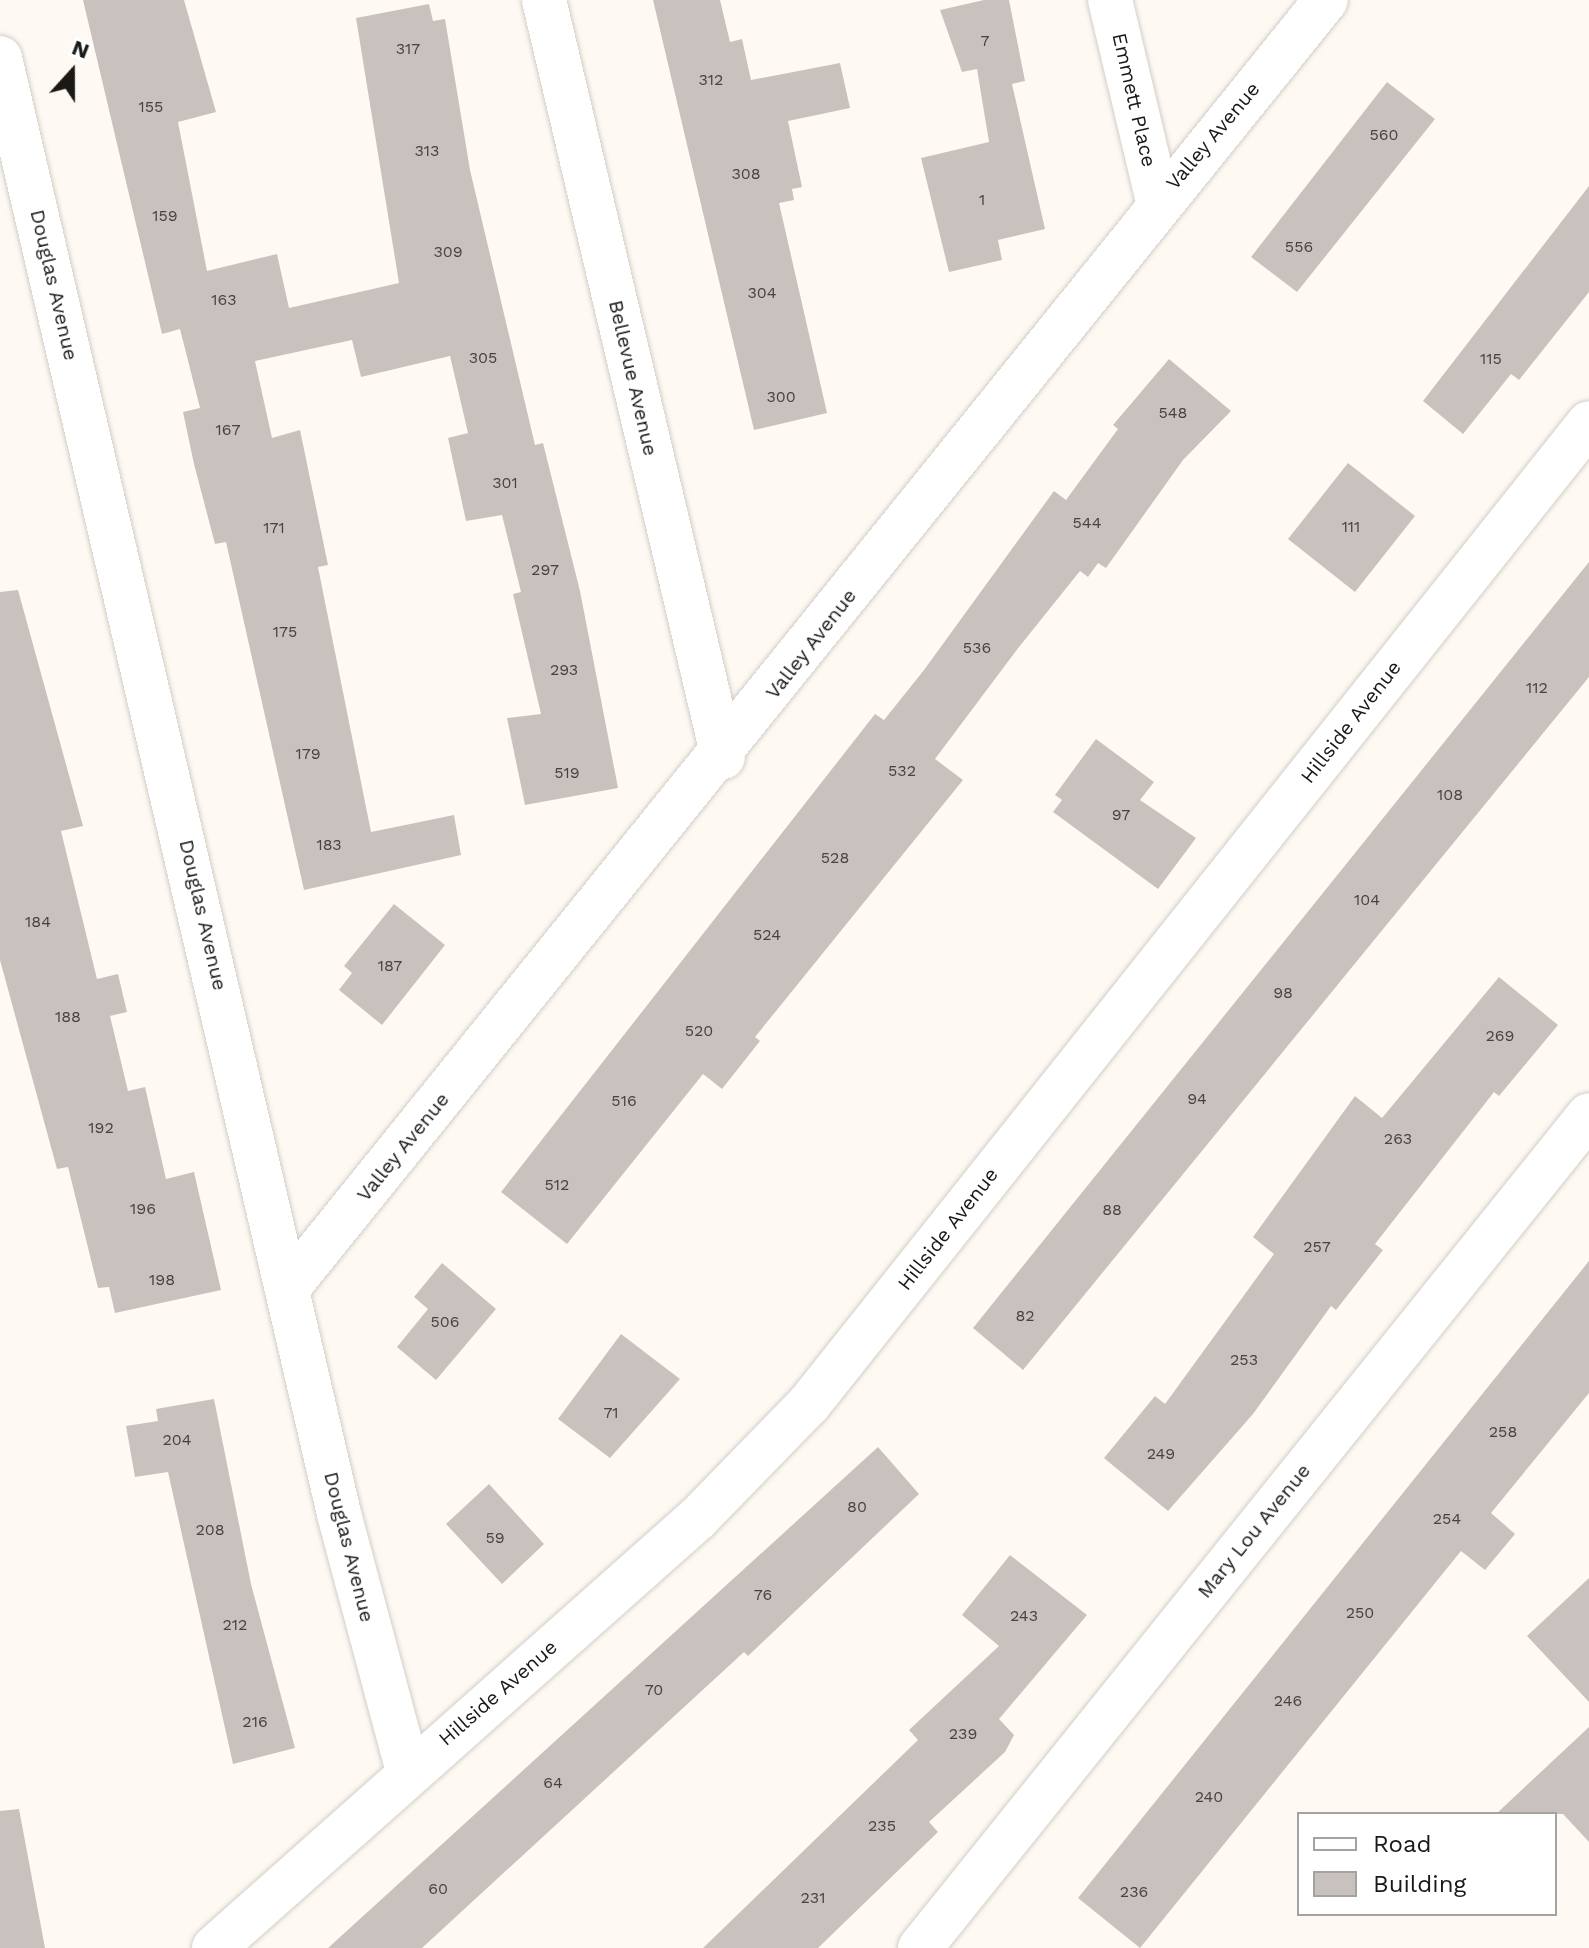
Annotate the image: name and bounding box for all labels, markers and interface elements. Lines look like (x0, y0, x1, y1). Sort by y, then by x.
house number: 7 (981, 31, 989, 51)
street label: Emmett Place (1107, 31, 1161, 169)
north arrow (32, 32, 112, 112)
text: N (69, 35, 93, 64)
house number: 317 (396, 39, 420, 59)
house number: 312 (699, 70, 723, 90)
street label: Valley Avenue (1161, 77, 1265, 195)
house number: 155 (139, 97, 163, 117)
house number: 560 (1370, 125, 1398, 145)
house number: 313 (415, 141, 439, 161)
house number: 308 (731, 164, 761, 184)
house number: 1 (979, 190, 985, 210)
house number: 159 (152, 206, 178, 226)
street label: Douglas Avenue (25, 207, 83, 363)
house number: 556 (1285, 237, 1313, 257)
house number: 309 (433, 242, 463, 262)
house number: 304 (747, 283, 777, 303)
house number: 163 (211, 290, 237, 310)
street label: Bellevue Avenue (603, 297, 663, 459)
house number: 305 (469, 348, 497, 368)
house number: 115 (1480, 349, 1502, 369)
house number: 300 (766, 387, 796, 407)
house number: 548 (1159, 403, 1187, 423)
house number: 167 (216, 420, 240, 440)
house number: 301 (492, 473, 518, 493)
house number: 544 (1073, 513, 1101, 533)
house number: 111 (1342, 517, 1360, 537)
house number: 171 (263, 518, 285, 538)
house number: 297 (531, 560, 559, 580)
street label: Valley Avenue (760, 584, 862, 704)
house number: 175 (273, 622, 297, 642)
house number: 536 (963, 638, 991, 658)
street label: Hillside Avenue (1295, 656, 1407, 788)
house number: 293 (550, 660, 578, 680)
house number: 112 (1526, 678, 1548, 698)
house number: 179 (295, 744, 321, 764)
house number: 532 (888, 761, 916, 781)
house number: 519 (554, 763, 580, 783)
house number: 108 (1437, 785, 1463, 805)
house number: 97 (1112, 805, 1130, 825)
house number: 183 (316, 835, 342, 855)
street label: Douglas Avenue (174, 837, 232, 993)
house number: 528 (821, 848, 849, 868)
house number: 104 (1354, 890, 1380, 910)
house number: 184 (25, 912, 51, 932)
house number: 524 (753, 925, 781, 945)
house number: 187 (378, 956, 402, 976)
house number: 98 (1273, 983, 1293, 1003)
house number: 188 (55, 1007, 81, 1027)
house number: 520 (685, 1021, 713, 1041)
house number: 269 (1486, 1026, 1514, 1046)
street label: Valley Avenue (351, 1087, 455, 1207)
house number: 94 (1187, 1089, 1207, 1109)
house number: 516 (611, 1091, 637, 1111)
house number: 192 (88, 1118, 114, 1138)
house number: 263 (1384, 1129, 1412, 1149)
street label: Hillside Avenue (892, 1163, 1004, 1295)
house number: 512 (545, 1175, 569, 1195)
house number: 196 (130, 1199, 156, 1219)
house number: 88 (1102, 1200, 1122, 1220)
house number: 257 (1303, 1237, 1331, 1257)
house number: 198 (149, 1270, 175, 1290)
house number: 82 (1015, 1306, 1035, 1326)
house number: 506 (431, 1312, 459, 1332)
house number: 253 (1230, 1350, 1258, 1370)
house number: 71 (603, 1403, 619, 1423)
house number: 258 (1489, 1422, 1517, 1442)
house number: 204 (162, 1430, 192, 1450)
house number: 249 (1147, 1444, 1175, 1464)
street label: Mary Lou Avenue (1192, 1459, 1316, 1603)
street label: Douglas Avenue (319, 1469, 379, 1625)
house number: 80 (847, 1497, 867, 1517)
house number: 254 (1433, 1509, 1461, 1529)
house number: 208 (195, 1520, 225, 1540)
house number: 59 (485, 1528, 505, 1548)
house number: 76 (754, 1585, 772, 1605)
house number: 250 (1346, 1603, 1374, 1623)
house number: 243 (1010, 1606, 1038, 1626)
house number: 212 (223, 1615, 247, 1635)
street label: Hillside Avenue (434, 1635, 562, 1751)
house number: 70 (645, 1680, 663, 1700)
house number: 246 (1274, 1691, 1302, 1711)
house number: 216 (242, 1712, 268, 1732)
house number: 239 (949, 1724, 977, 1744)
house number: 64 (543, 1773, 563, 1793)
house number: 240 (1195, 1787, 1223, 1807)
legend (1297, 1812, 1557, 1916)
house number: 235 (868, 1816, 896, 1836)
text: Road (1373, 1830, 1432, 1858)
text: Building (1373, 1870, 1466, 1898)
house number: 60 (428, 1879, 448, 1899)
house number: 236 (1120, 1882, 1148, 1902)
house number: 231 (801, 1888, 825, 1908)

